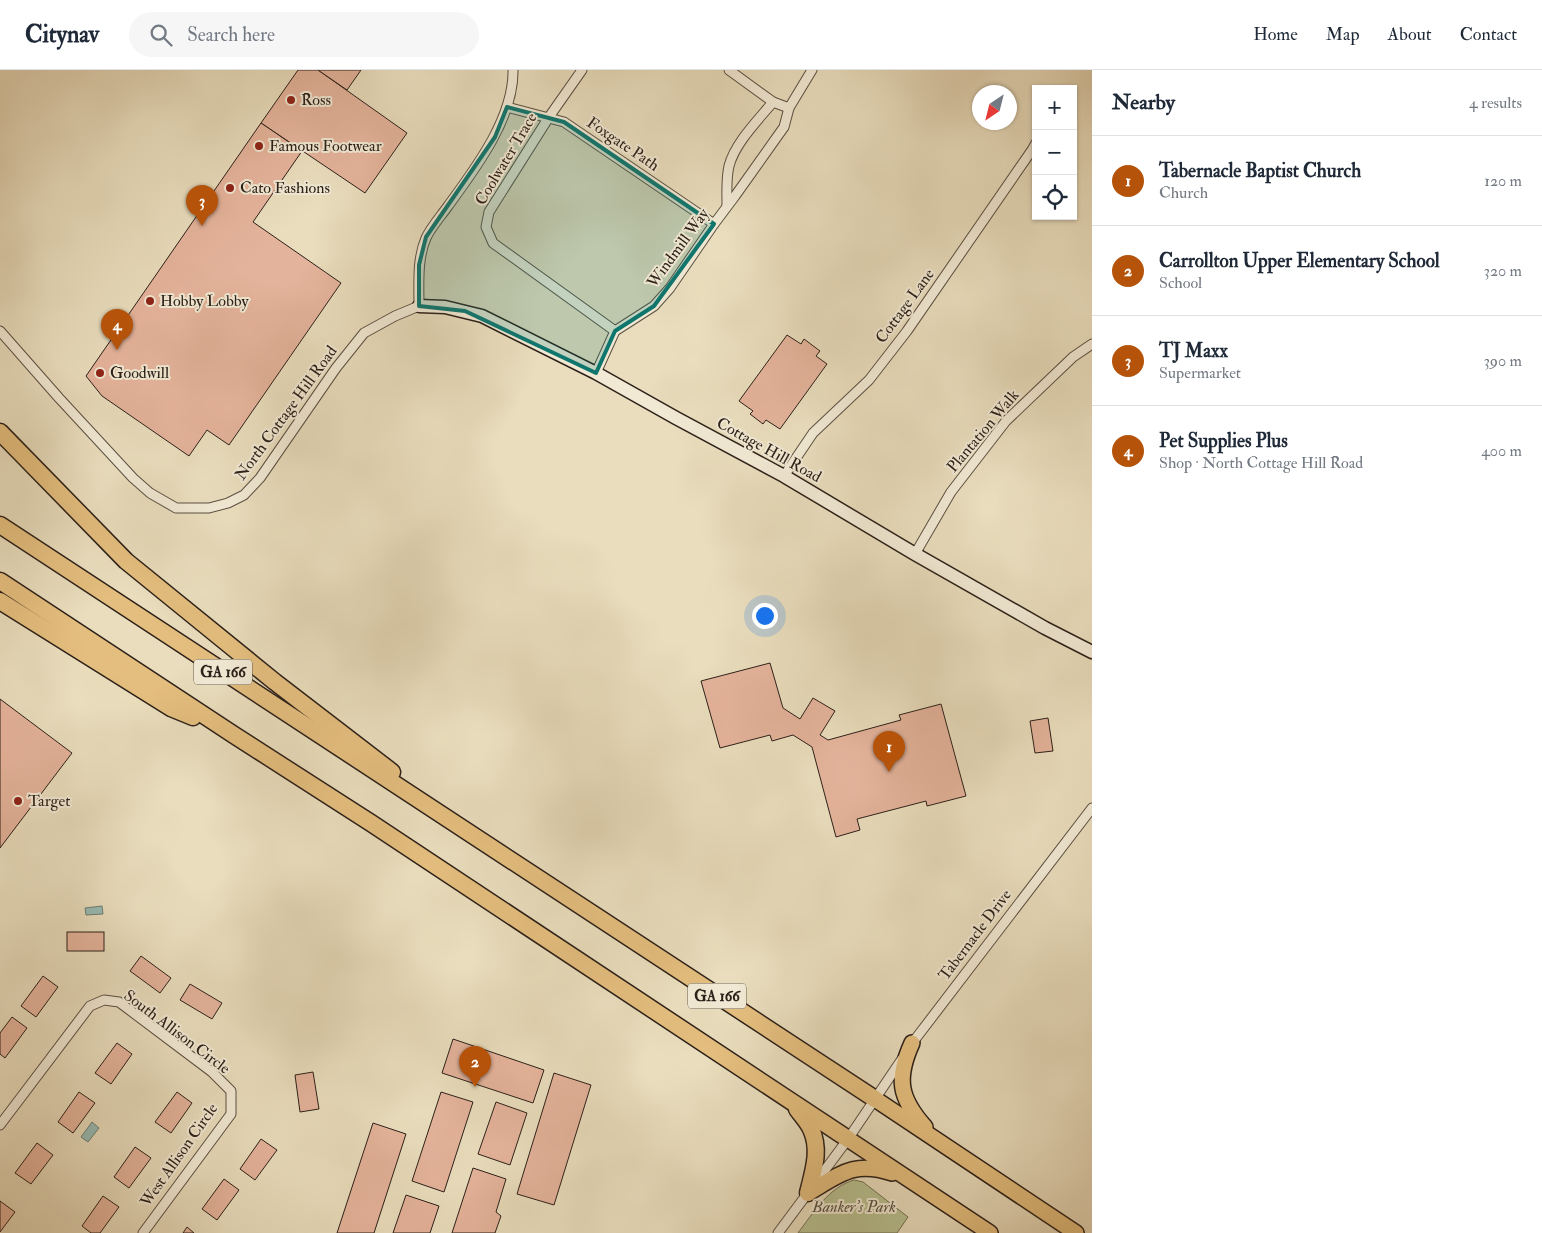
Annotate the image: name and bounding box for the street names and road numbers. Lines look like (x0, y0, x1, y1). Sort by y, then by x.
street label: Coolwater Trace (471, 109, 542, 209)
street label: Foxgate Path (583, 112, 664, 176)
street label: Windmill Way (642, 204, 714, 292)
street label: Cottage Lane (871, 265, 939, 347)
street label: North Cottage Hill Road (231, 342, 342, 484)
street label: Plantation Walk (943, 385, 1024, 476)
street label: Cottage Hill Road (713, 413, 825, 487)
road number: GA 166 (194, 660, 252, 684)
street label: Tabernacle Drive (934, 885, 1016, 985)
road number: GA 166 (688, 984, 746, 1008)
street label: South Allison Circle (120, 985, 234, 1079)
street label: West Allison Circle (135, 1099, 222, 1211)

